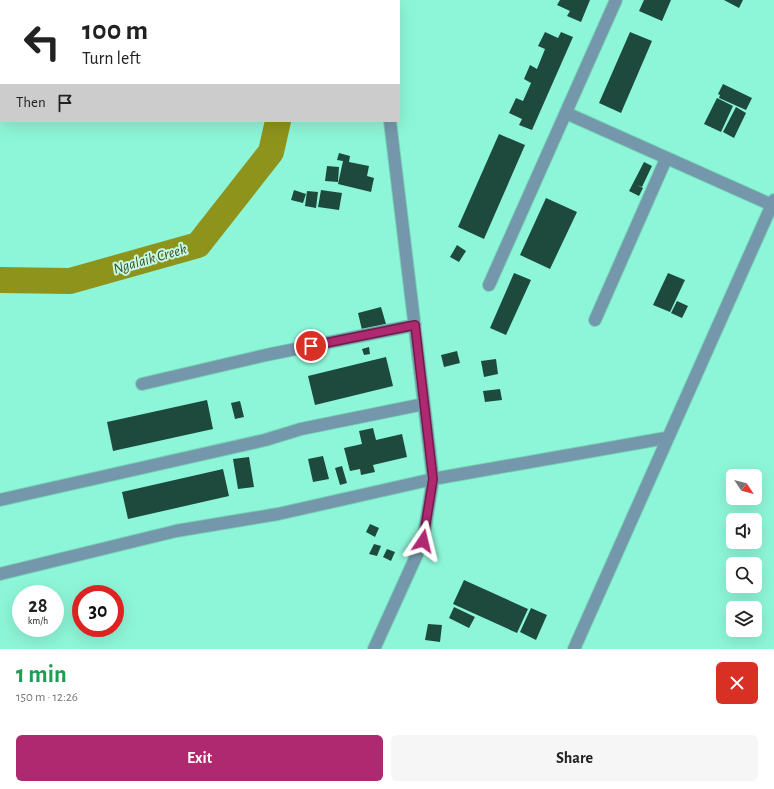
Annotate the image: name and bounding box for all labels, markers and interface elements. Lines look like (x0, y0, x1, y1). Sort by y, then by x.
icon: left (16, 16, 68, 68)
text: 100 m (82, 17, 148, 45)
text: Turn left (82, 50, 141, 68)
icon: arrive (54, 92, 76, 114)
text: Then (16, 95, 46, 110)
water label: Ngalaik Creek (112, 241, 188, 277)
pin (294, 329, 328, 363)
icon: arrive (300, 335, 322, 357)
north arrow (726, 469, 762, 505)
map controls (726, 469, 762, 637)
button: sound (726, 513, 762, 549)
position arrow (402, 520, 444, 562)
button: search (726, 557, 762, 593)
speed limit sign: 30 (72, 585, 124, 637)
text: 28 (28, 596, 48, 616)
button: layers (726, 601, 762, 637)
text: km/h (28, 616, 48, 626)
button: close (716, 662, 758, 704)
text: 1 min (16, 663, 67, 687)
text: 150 m · 12:26 (16, 691, 78, 704)
button: Exit (16, 735, 383, 781)
button: Share (391, 735, 758, 781)

